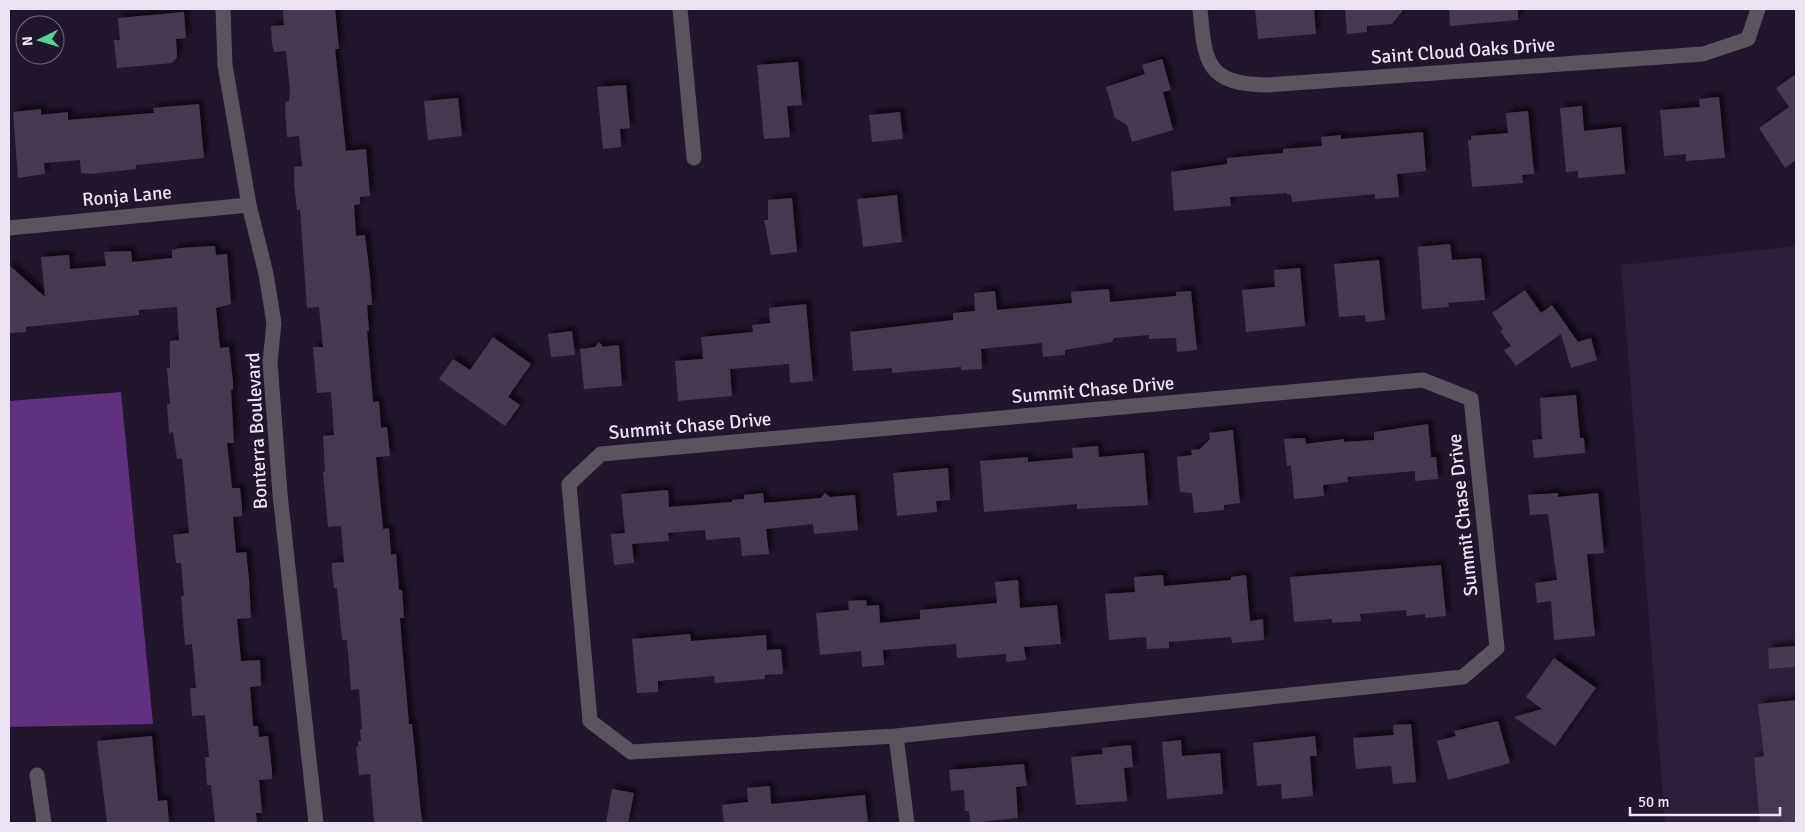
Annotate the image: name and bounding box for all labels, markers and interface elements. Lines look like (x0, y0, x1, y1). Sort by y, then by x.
north arrow (15, 15, 65, 65)
street label: Saint Cloud Oaks Drive (1370, 33, 1556, 69)
text: N (19, 35, 36, 47)
street label: Ronja Lane (81, 180, 173, 212)
street label: Bonterra Boulevard (241, 352, 273, 510)
street label: Summit Chase Drive (1011, 371, 1175, 409)
street label: Summit Chase Drive (608, 407, 772, 445)
street label: Summit Chase Drive (1443, 433, 1483, 597)
scale bar (1630, 784, 1780, 816)
text: 50 m (1638, 793, 1669, 811)

